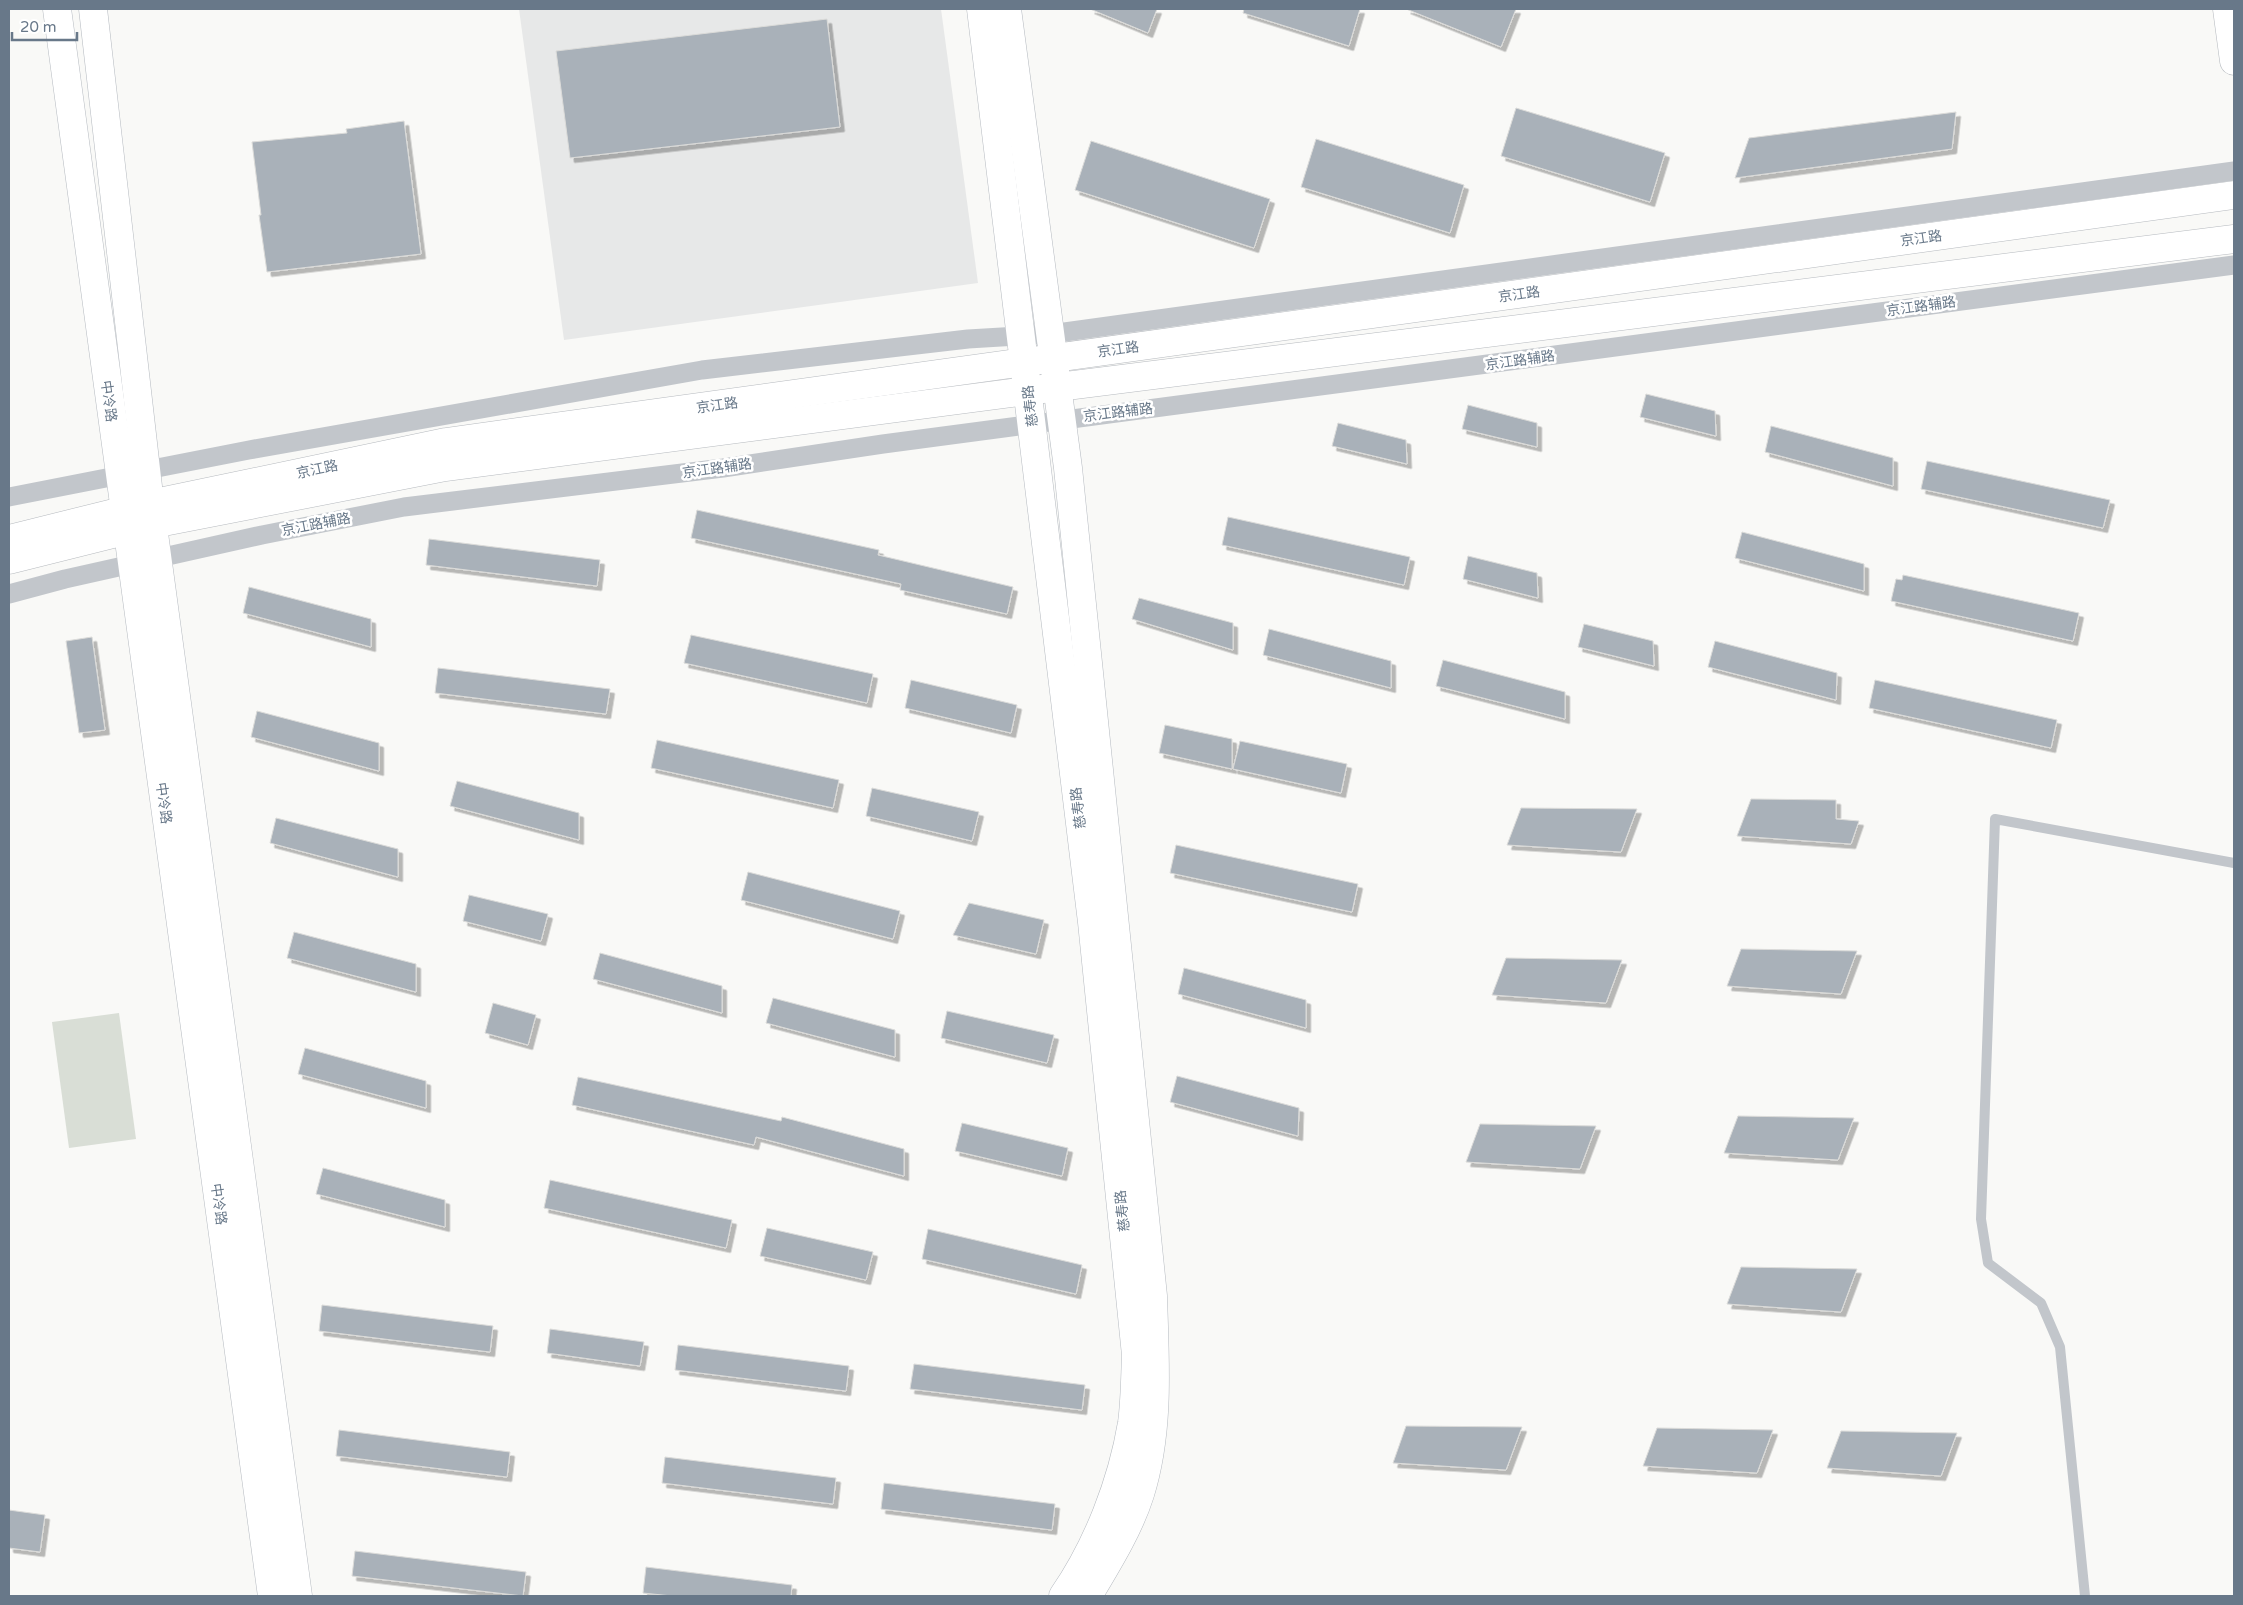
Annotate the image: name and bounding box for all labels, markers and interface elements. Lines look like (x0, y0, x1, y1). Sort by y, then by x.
scale bar (12, 10, 78, 42)
text: 20 m (20, 18, 57, 36)
street label: 京江路 (1899, 227, 1943, 250)
street label: 京江路 (1497, 283, 1541, 306)
street label: 京江路辅路 (1885, 293, 1957, 320)
street label: 京江路 (1096, 338, 1140, 361)
street label: 京江路辅路 (1484, 347, 1556, 374)
street label: 中冷路 (97, 379, 120, 423)
street label: 慈寿路 (1020, 384, 1041, 428)
street label: 京江路 (695, 394, 739, 417)
street label: 京江路辅路 (1082, 400, 1154, 425)
street label: 京江路辅路 (681, 455, 753, 482)
street label: 京江路 (295, 457, 339, 482)
street label: 京江路辅路 (280, 509, 352, 540)
street label: 中冷路 (152, 781, 175, 825)
street label: 慈寿路 (1068, 786, 1089, 830)
street label: 中冷路 (207, 1182, 230, 1226)
street label: 慈寿路 (1112, 1189, 1133, 1233)

